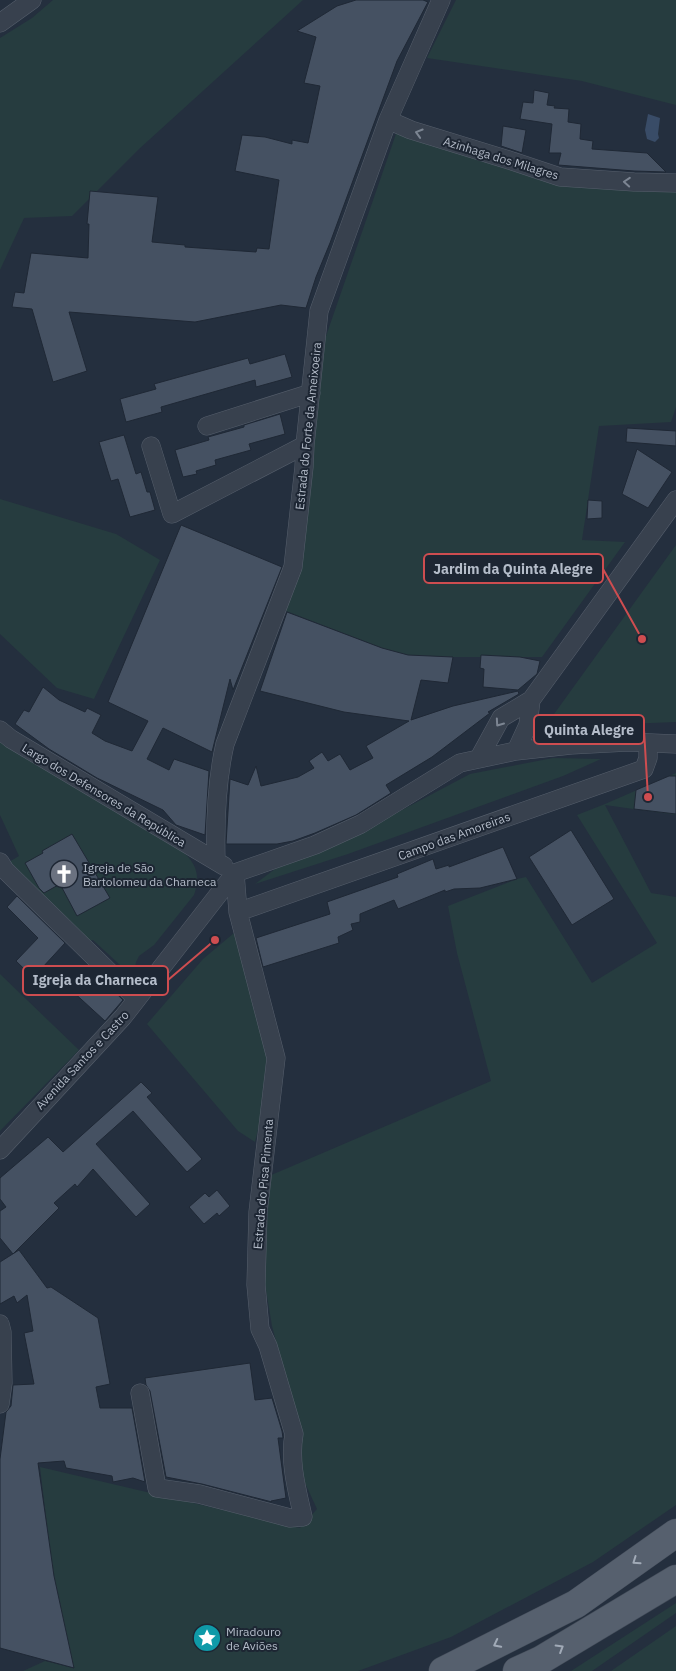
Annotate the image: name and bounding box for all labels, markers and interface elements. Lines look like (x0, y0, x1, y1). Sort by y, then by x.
one-way arrow (416, 129, 424, 139)
street label: Azinhaga dos Milagres (441, 133, 561, 183)
one-way arrow (623, 176, 631, 187)
street label: Estrada do Forte da Ameixoeira (292, 341, 324, 511)
callout: Jardim da Quinta Alegre (424, 554, 603, 583)
text: Jardim da Quinta Alegre (433, 560, 593, 578)
callout: Quinta Alegre (534, 715, 644, 744)
one-way arrow (496, 717, 505, 727)
text: Quinta Alegre (544, 721, 634, 739)
street label: Largo dos Defensores da República (19, 740, 189, 850)
street label: Campo das Amoreiras (396, 809, 512, 863)
church icon: Igreja de São Bartolomeu da Charneca (49, 859, 79, 889)
place label: Igreja de São Bartolomeu da Charneca (83, 860, 217, 889)
callout: Igreja da Charneca (23, 966, 168, 995)
text: Igreja da Charneca (33, 971, 157, 989)
street label: Avenida Santos e Castro (32, 1007, 132, 1113)
street label: Estrada do Pisa Pimenta (250, 1118, 276, 1250)
one-way arrow (632, 1555, 642, 1564)
place icon: Miradouro de Aviões (192, 1623, 222, 1653)
place label: Miradouro de Aviões (226, 1624, 281, 1653)
one-way arrow (493, 1638, 502, 1648)
one-way arrow (555, 1645, 564, 1655)

